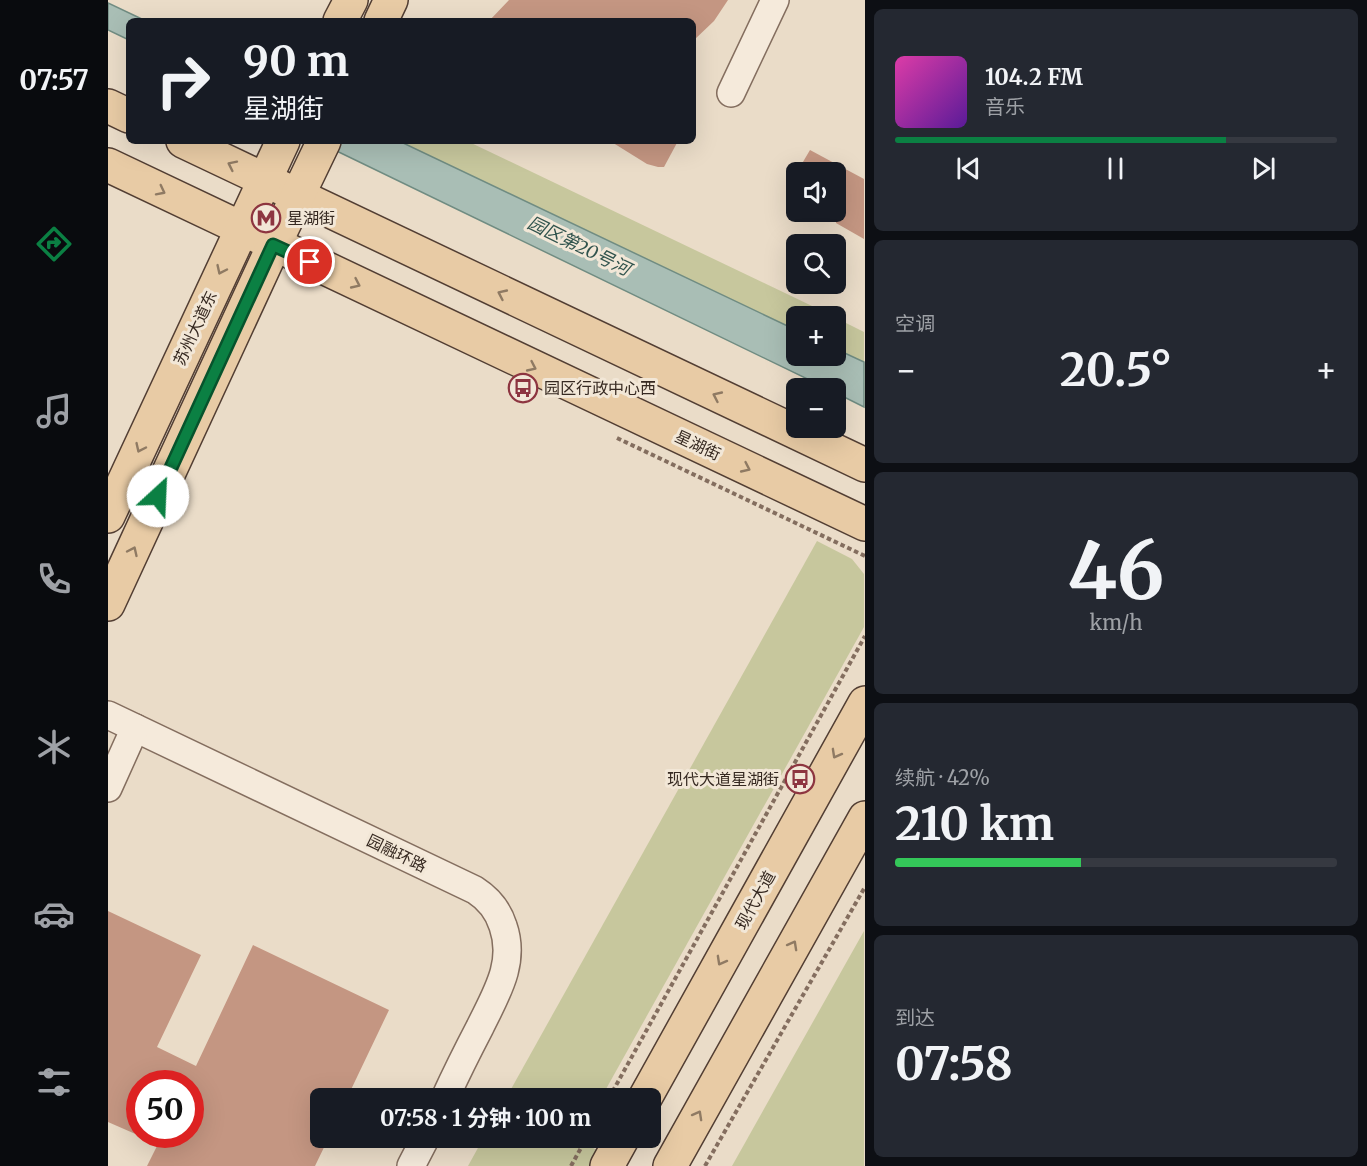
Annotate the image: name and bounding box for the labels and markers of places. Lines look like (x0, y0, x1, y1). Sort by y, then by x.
metro station icon: 星湖街 (250, 202, 282, 234)
place label: 星湖街 (287, 208, 335, 228)
pin (284, 236, 335, 287)
bus stop icon: 园区行政中心西 (507, 372, 539, 404)
place label: 园区行政中心西 (544, 378, 656, 398)
bus stop icon: 现代大道星湖街 (784, 763, 816, 795)
place label: 现代大道星湖街 (667, 769, 779, 789)

